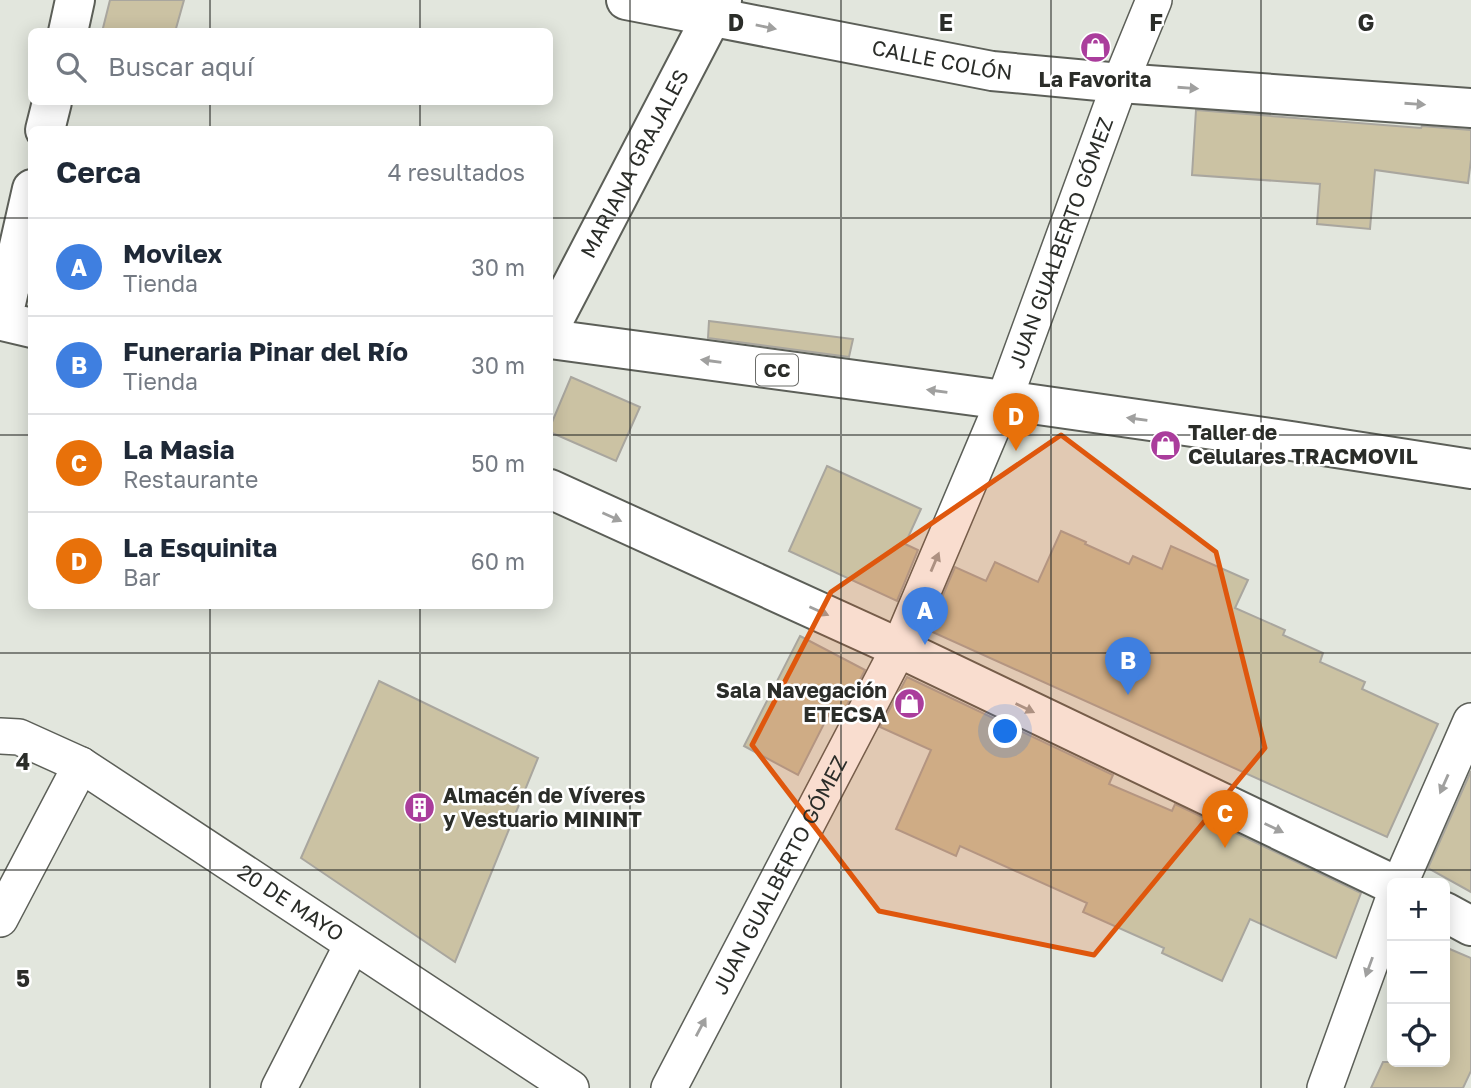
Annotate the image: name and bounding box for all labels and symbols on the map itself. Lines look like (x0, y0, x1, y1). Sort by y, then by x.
text: D (728, 8, 744, 36)
text: E (939, 8, 953, 36)
text: F (1149, 8, 1163, 36)
text: G (1358, 8, 1374, 36)
one-way arrow (755, 21, 777, 32)
shop icon: La Favorita (1078, 31, 1112, 65)
street label: CALLE COLÓN (870, 34, 1014, 85)
street label: MARIANA GRAJALES (574, 65, 694, 262)
place label: La Favorita (1039, 66, 1151, 92)
one-way arrow (1177, 83, 1199, 94)
one-way arrow (1404, 99, 1426, 110)
street label: JUAN GUALBERTO GÓMEZ (1003, 114, 1118, 372)
road number: CC (756, 354, 798, 386)
one-way arrow (700, 355, 722, 366)
one-way arrow (926, 385, 948, 396)
pin: D (993, 393, 1039, 451)
one-way arrow (1126, 413, 1148, 424)
place label: Taller de Celulares TRACMOVIL (1188, 419, 1418, 469)
shop icon: Taller de Celulares TRACMOVIL (1148, 428, 1182, 462)
one-way arrow (601, 512, 622, 523)
one-way arrow (929, 552, 941, 572)
pin: A (902, 587, 948, 645)
one-way arrow (809, 605, 829, 617)
pin: B (1105, 637, 1151, 695)
place label: Sala Navegación ETECSA (716, 677, 887, 727)
shop icon: Sala Navegación ETECSA (893, 686, 927, 720)
one-way arrow (1014, 703, 1035, 714)
your location (988, 714, 1022, 748)
text: 4 (16, 747, 30, 775)
street label: JUAN GUALBERTO GÓMEZ (706, 751, 852, 998)
one-way arrow (1438, 773, 1449, 794)
place label: Almacén de Víveres y Vestuario MININT (443, 782, 646, 832)
pin: C (1202, 790, 1248, 848)
building icon: Almacén de Víveres y Vestuario MININT (403, 791, 437, 825)
one-way arrow (1264, 822, 1284, 833)
street label: 20 DE MAYO (233, 858, 349, 947)
one-way arrow (1363, 957, 1374, 978)
text: 5 (16, 964, 30, 992)
one-way arrow (695, 1018, 707, 1037)

